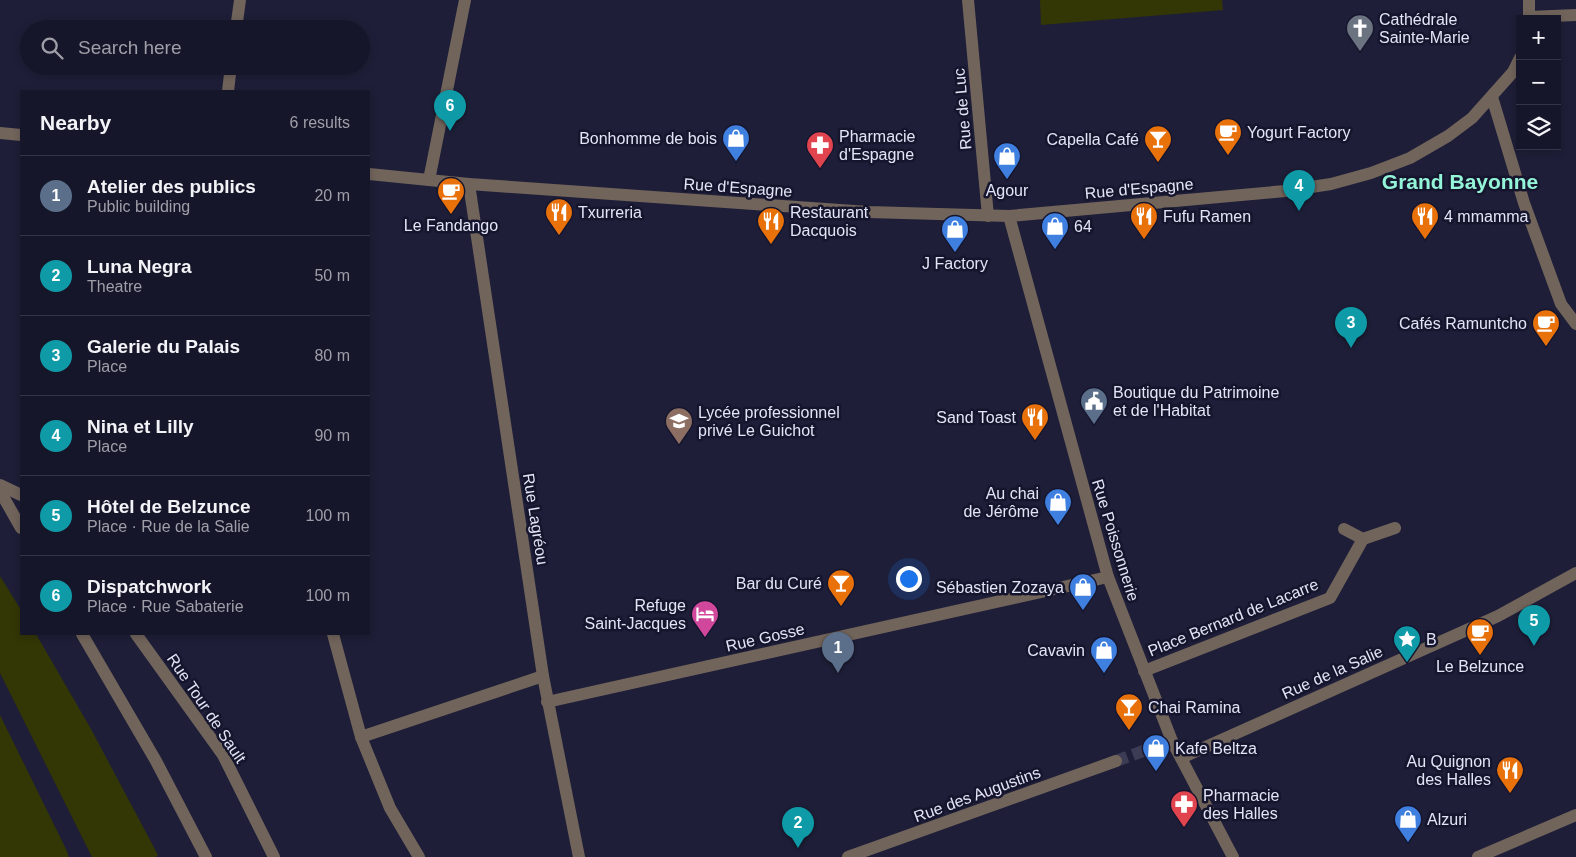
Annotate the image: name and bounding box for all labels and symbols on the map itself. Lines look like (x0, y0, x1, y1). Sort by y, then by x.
place label: Cathédrale Sainte-Marie (1379, 11, 1470, 46)
church icon: Cathédrale Sainte-Marie (1345, 13, 1375, 52)
street label: Rue de Luc (950, 67, 975, 150)
pin: 6 (434, 90, 466, 131)
cafe icon: Yogurt Factory (1213, 117, 1243, 156)
shop icon: Bonhomme de bois (721, 123, 751, 162)
bar icon: Capella Café (1143, 124, 1173, 163)
place label: Yogurt Factory (1247, 124, 1350, 141)
place label: Pharmacie d'Espagne (839, 128, 916, 163)
place label: Bonhomme de bois (579, 130, 717, 147)
pharmacy icon: Pharmacie d'Espagne (805, 130, 835, 169)
place label: Capella Café (1047, 131, 1139, 148)
shop icon: Agour (992, 141, 1022, 180)
pin: 4 (1283, 170, 1315, 211)
district label: Grand Bayonne (1382, 170, 1538, 193)
street label: Rue d'Espagne (683, 175, 793, 200)
street label: Rue d'Espagne (1084, 175, 1194, 202)
cafe icon: Le Fandango (436, 176, 466, 215)
place label: Agour (986, 182, 1029, 199)
restaurant icon: Txurreria (544, 197, 574, 236)
restaurant icon: Fufu Ramen (1129, 201, 1159, 240)
restaurant icon: 4 mmamma (1410, 201, 1440, 240)
place label: Txurreria (578, 204, 642, 221)
place label: Restaurant Dacquois (790, 204, 869, 239)
restaurant icon: Restaurant Dacquois (756, 206, 786, 245)
place label: Fufu Ramen (1163, 208, 1251, 225)
place label: 4 mmamma (1444, 208, 1529, 225)
shop icon: 64 (1040, 211, 1070, 250)
shop icon: J Factory (940, 214, 970, 253)
place label: Le Fandango (404, 217, 498, 234)
place label: 64 (1074, 218, 1092, 235)
place label: J Factory (922, 255, 988, 272)
pin: 3 (1335, 307, 1367, 348)
cafe icon: Cafés Ramuntcho (1531, 308, 1561, 347)
place label: Cafés Ramuntcho (1399, 315, 1527, 332)
place label: Boutique du Patrimoine et de l'Habitat (1113, 384, 1279, 419)
public building icon: Boutique du Patrimoine et de l'Habitat (1079, 386, 1109, 425)
restaurant icon: Sand Toast (1020, 402, 1050, 441)
place label: Lycée professionnel privé Le Guichot (698, 404, 840, 439)
school or university icon: Lycée professionnel privé Le Guichot (664, 406, 694, 445)
place label: Sand Toast (936, 409, 1017, 426)
street label: Rue Lagréou (520, 472, 551, 566)
street label: Rue Poissonnerie (1089, 477, 1142, 603)
place label: Au chai de Jérôme (963, 485, 1039, 520)
shop icon: Au chai de Jérôme (1043, 487, 1073, 526)
your location (896, 566, 922, 592)
bar icon: Bar du Curé (826, 568, 856, 607)
shop icon: Sébastien Zozaya (1068, 572, 1098, 611)
place label: Bar du Curé (736, 575, 822, 592)
street label: Place Bernard de Lacarre (1145, 575, 1321, 659)
place label: Sébastien Zozaya (936, 579, 1064, 596)
place label: Refuge Saint-Jacques (585, 597, 686, 632)
hotel icon: Refuge Saint-Jacques (690, 599, 720, 638)
pin: 5 (1518, 605, 1550, 646)
cafe icon: Le Belzunce (1465, 617, 1495, 656)
street label: Rue Gosse (724, 620, 806, 655)
place icon: B (1392, 624, 1422, 663)
place label: B (1426, 631, 1437, 648)
pin: 1 (822, 632, 854, 673)
shop icon: Cavavin (1089, 635, 1119, 674)
place label: Cavavin (1027, 642, 1085, 659)
street label: Rue de la Salie (1279, 643, 1385, 702)
street label: Rue Tour de Sault (164, 651, 250, 766)
place label: Le Belzunce (1436, 658, 1524, 675)
bar icon: Chai Ramina (1114, 692, 1144, 731)
place label: Chai Ramina (1148, 699, 1241, 716)
shop icon: Kafe Beltza (1141, 733, 1171, 772)
place label: Kafe Beltza (1175, 740, 1257, 757)
place label: Au Quignon des Halles (1406, 753, 1491, 788)
restaurant icon: Au Quignon des Halles (1495, 755, 1525, 794)
street label: Rue des Augustins (912, 764, 1043, 825)
place label: Pharmacie des Halles (1203, 787, 1280, 822)
pharmacy icon: Pharmacie des Halles (1169, 789, 1199, 828)
shop icon: Alzuri (1393, 804, 1423, 843)
pin: 2 (782, 807, 814, 848)
place label: Alzuri (1427, 811, 1467, 828)

